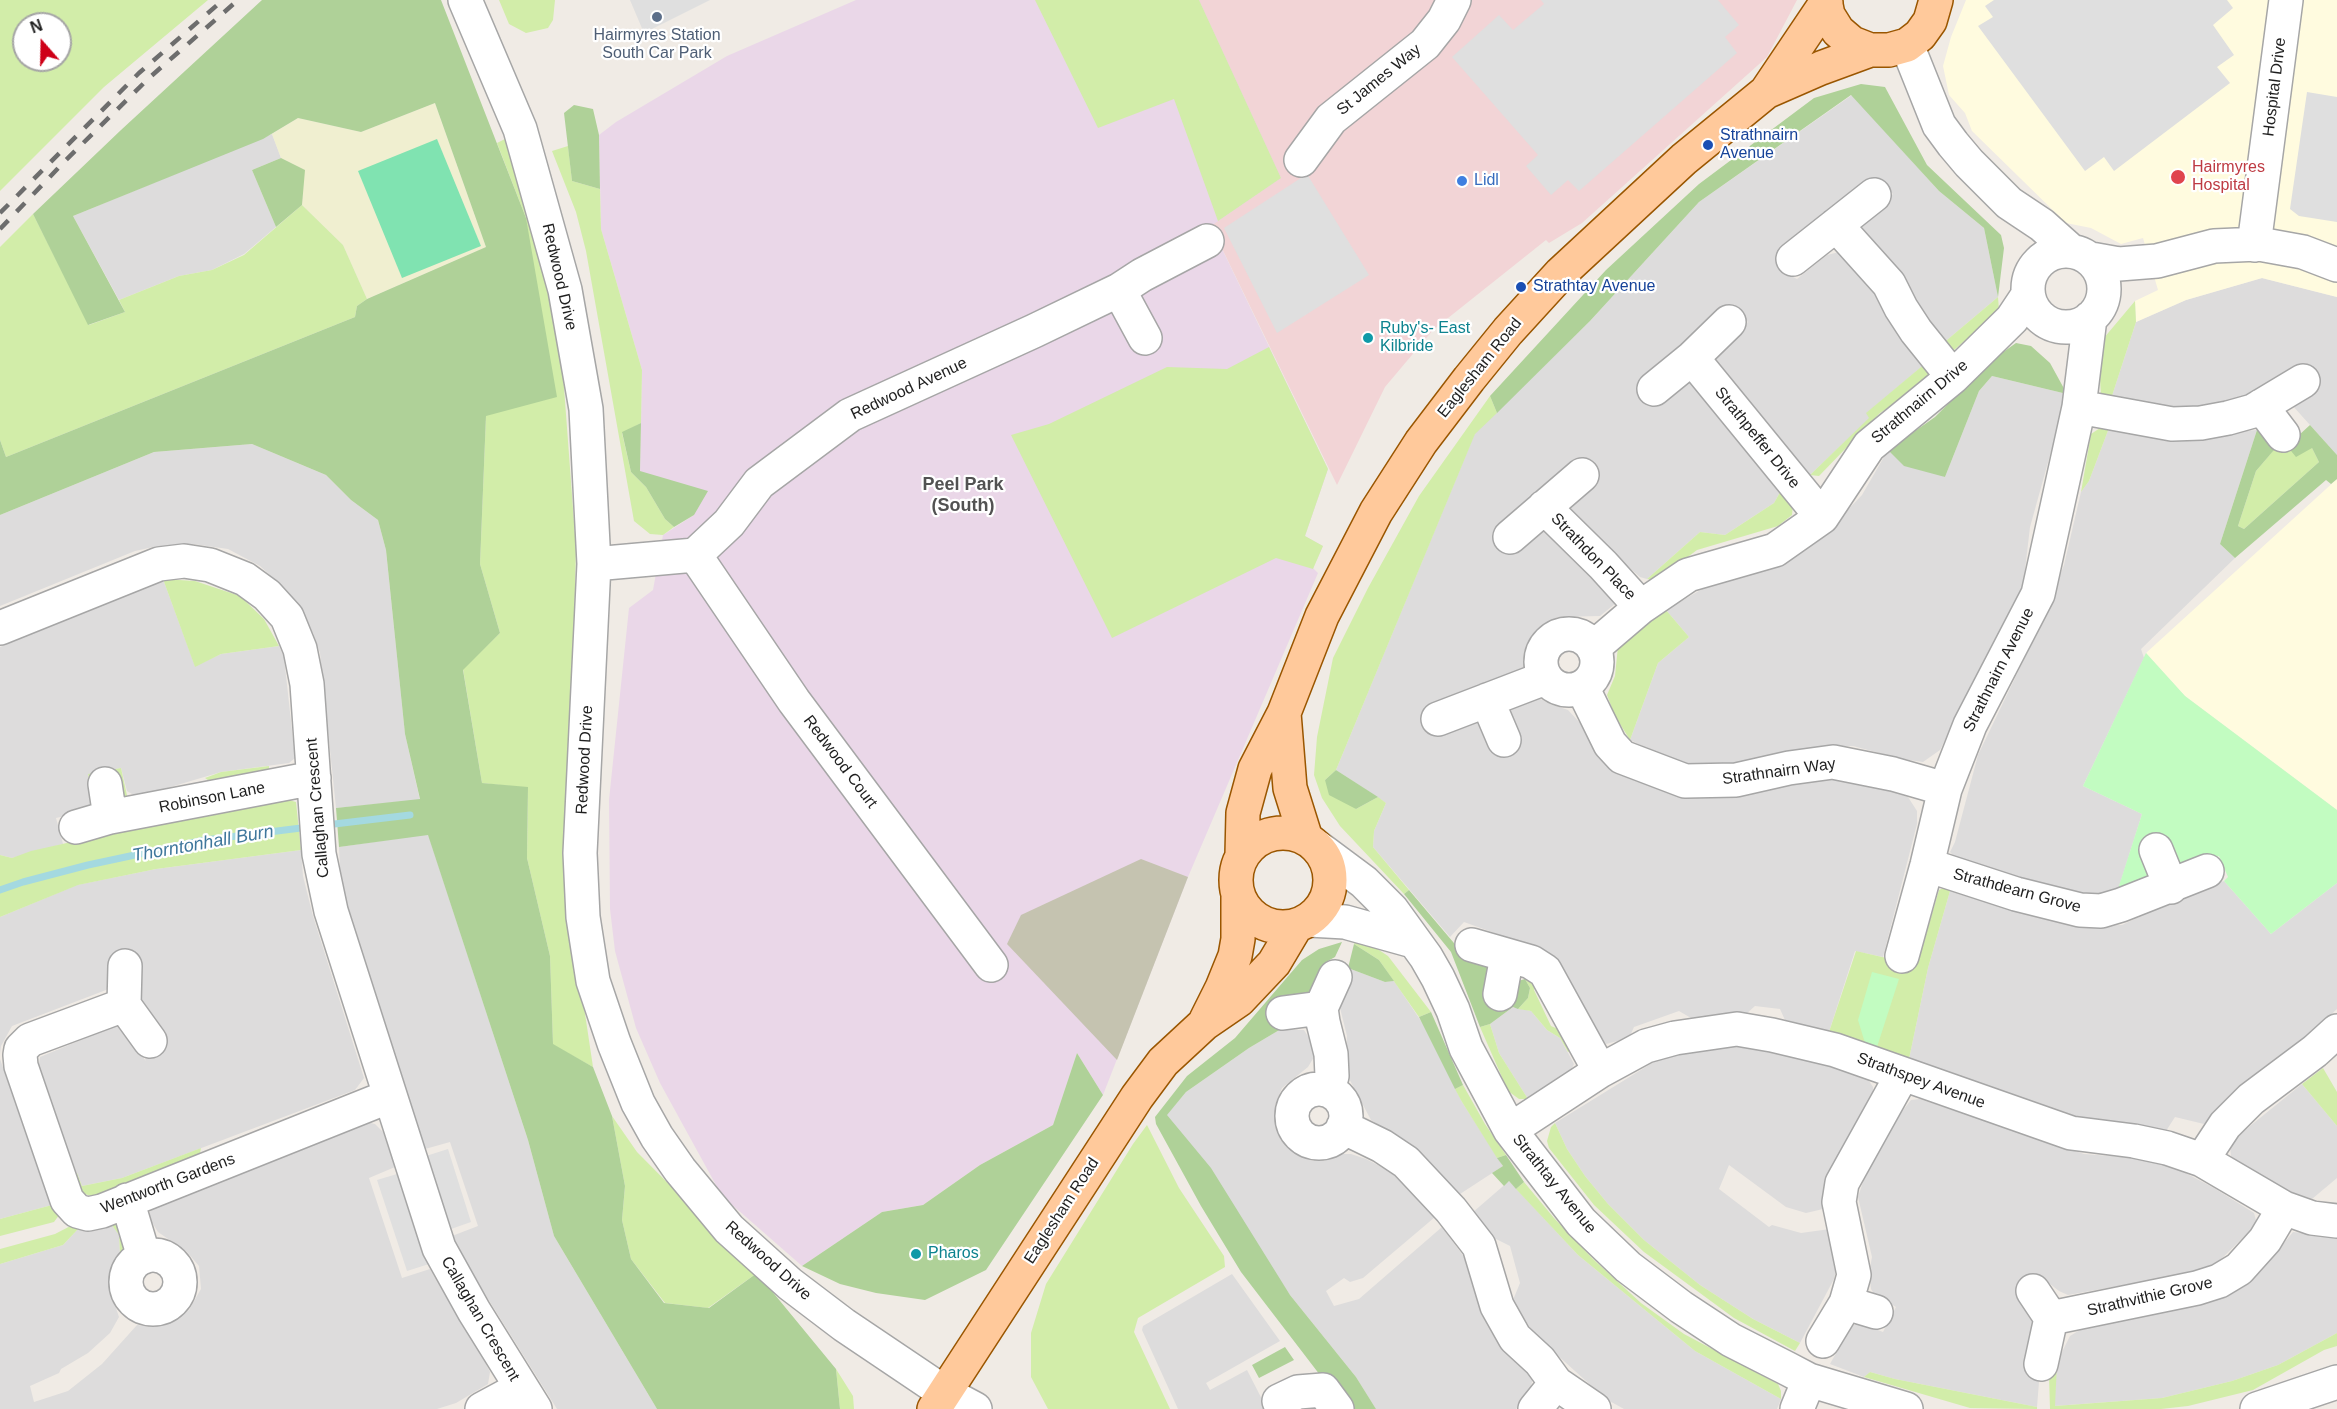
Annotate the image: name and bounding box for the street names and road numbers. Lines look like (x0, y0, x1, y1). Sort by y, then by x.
street label: Hospital Drive (2259, 36, 2291, 138)
street label: St James Way (1333, 40, 1425, 120)
street label: Redwood Drive (537, 222, 581, 332)
street label: Eaglesham Road (1434, 314, 1526, 422)
street label: Redwood Avenue (848, 354, 970, 424)
street label: Strathnairn Drive (1868, 356, 1972, 448)
street label: Strathpeffer Drive (1710, 383, 1804, 493)
street label: Strathdon Place (1547, 509, 1639, 605)
street label: Strathnairn Avenue (1959, 605, 2039, 735)
street label: Redwood Drive (573, 705, 597, 815)
street label: Redwood Court (799, 712, 881, 812)
street label: Callaghan Crescent (302, 737, 334, 879)
street label: Strathnairn Way (1721, 755, 1837, 789)
street label: Robinson Lane (157, 778, 267, 818)
street label: Strathdearn Grove (1951, 865, 2083, 917)
street label: Strathspey Avenue (1854, 1049, 1988, 1113)
street label: Strathtay Avenue (1508, 1130, 1600, 1238)
street label: Wentworth Gardens (98, 1150, 238, 1218)
street label: Eaglesham Road (1021, 1154, 1103, 1268)
street label: Redwood Drive (721, 1217, 815, 1305)
street label: Callaghan Crescent (437, 1253, 523, 1385)
street label: Strathvithie Grove (2085, 1273, 2215, 1321)

